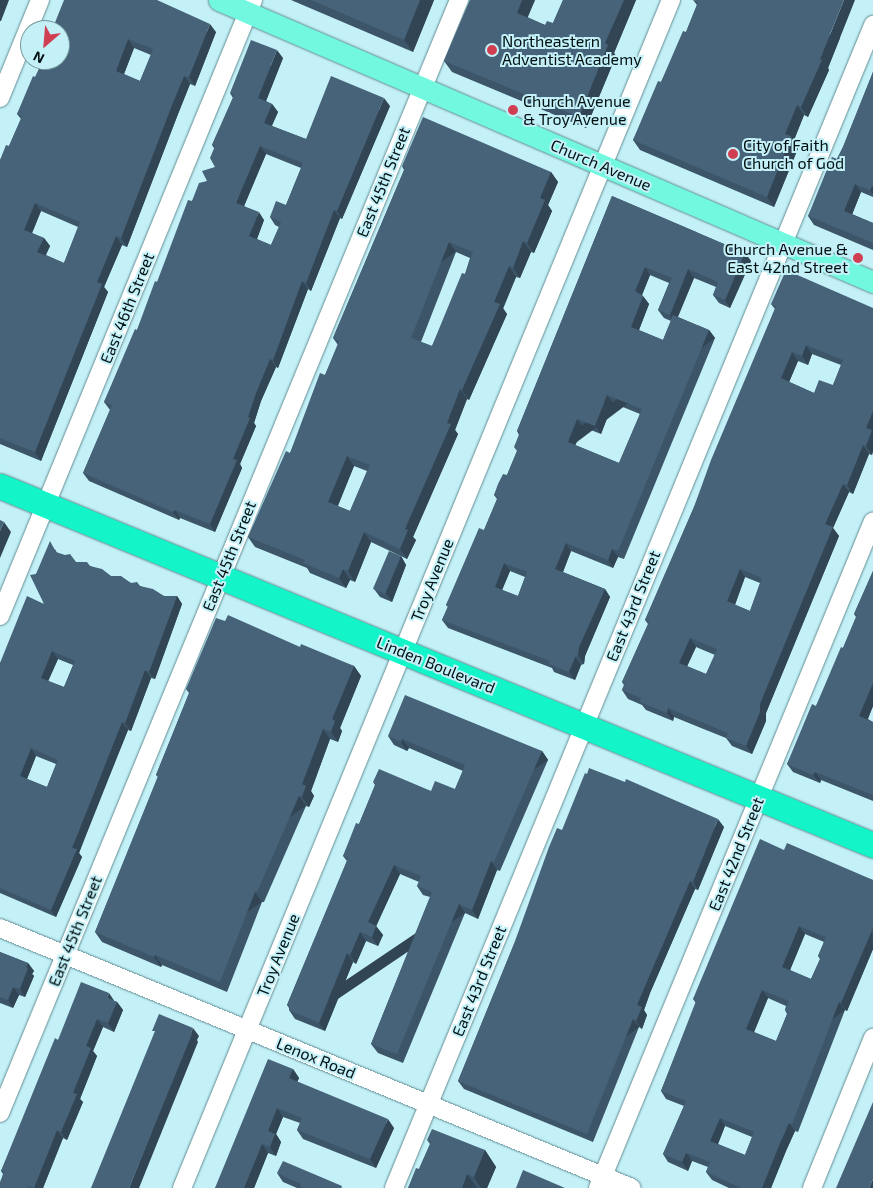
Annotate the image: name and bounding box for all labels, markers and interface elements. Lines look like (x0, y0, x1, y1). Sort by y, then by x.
north arrow (20, 20, 70, 70)
place label: Northeastern Adventist Academy (502, 31, 642, 69)
marker: Northeastern Adventist Academy (486, 44, 498, 56)
text: N (30, 48, 47, 68)
place label: Church Avenue & Troy Avenue (523, 91, 631, 129)
marker: Church Avenue & Troy Avenue (507, 104, 519, 116)
street label: East 45th Street (352, 124, 414, 240)
street label: Church Avenue (548, 135, 654, 195)
place label: City of Faith Church of God (743, 135, 844, 173)
marker: City of Faith Church of God (727, 148, 739, 160)
place label: Church Avenue & East 42nd Street (724, 239, 848, 277)
street label: East 46th Street (96, 250, 158, 366)
marker: Church Avenue & East 42nd Street (852, 252, 864, 264)
street label: East 45th Street (198, 498, 260, 614)
street label: Troy Avenue (406, 535, 458, 625)
street label: East 43rd Street (602, 548, 664, 664)
street label: Linden Boulevard (374, 632, 498, 698)
street label: East 42nd Street (704, 794, 768, 914)
street label: East 45th Street (44, 873, 106, 989)
street label: Troy Avenue (252, 910, 304, 1000)
street label: East 43rd Street (448, 923, 510, 1039)
street label: Lenox Road (274, 1033, 358, 1083)

